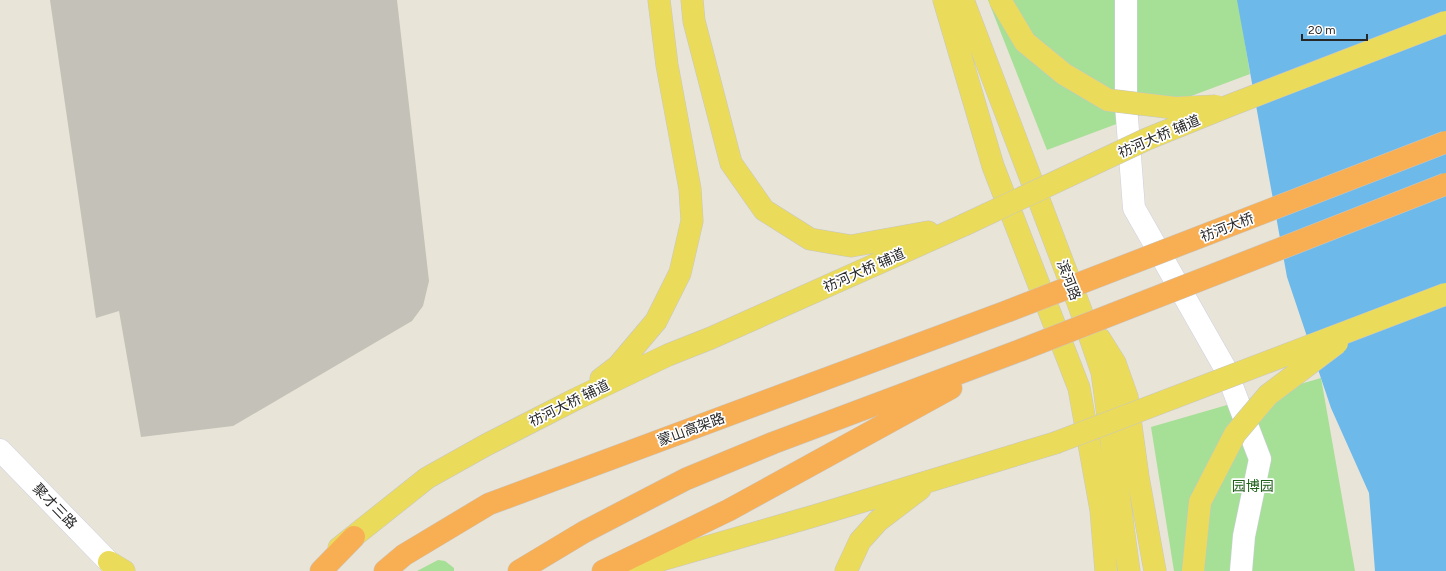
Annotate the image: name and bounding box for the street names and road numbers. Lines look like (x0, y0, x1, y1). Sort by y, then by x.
street label: 祊河大桥 辅道 (1116, 112, 1203, 161)
street label: 祊河大桥 (1198, 209, 1256, 245)
street label: 祊河大桥 辅道 (821, 245, 908, 296)
street label: 滨河路 (1053, 258, 1084, 303)
street label: 祊河大桥 辅道 (526, 377, 612, 430)
street label: 蒙山高架路 (655, 410, 727, 449)
street label: 聚才三路 (29, 480, 80, 532)

